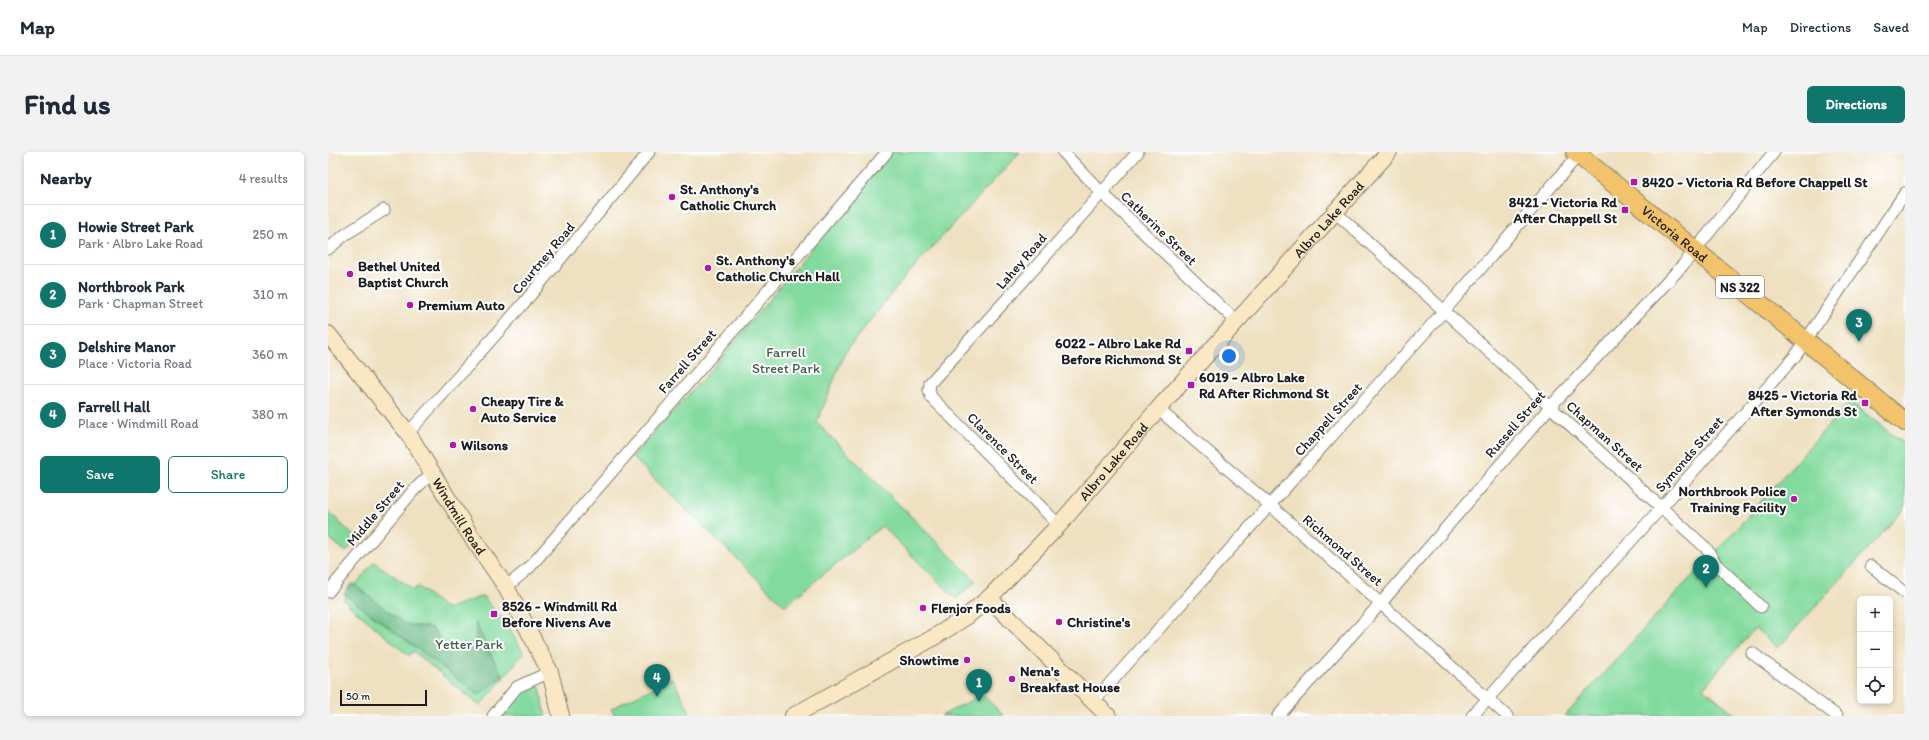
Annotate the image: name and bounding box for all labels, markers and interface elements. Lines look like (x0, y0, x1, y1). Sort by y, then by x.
text: Map (20, 16, 55, 39)
text: Map (1742, 19, 1768, 36)
text: Directions (1790, 19, 1851, 36)
text: Saved (1873, 19, 1909, 36)
button: Directions (1807, 86, 1905, 123)
text: Find us (24, 87, 111, 121)
text: Nearby (40, 168, 92, 188)
text: 4 results (239, 171, 288, 186)
place label: 8420 - Victoria Rd Before Chappell St (1642, 174, 1868, 191)
street label: Albro Lake Road (1290, 177, 1368, 261)
marker: 8420 - Victoria Rd Before Chappell St (1629, 177, 1639, 187)
place label: St. Anthony's Catholic Church (680, 181, 777, 214)
street label: Catherine Street (1117, 188, 1200, 269)
marker: St. Anthony's Catholic Church (667, 192, 677, 202)
place label: 8421 - Victoria Rd After Chappell St (1509, 194, 1618, 227)
street label: Victoria Road (1638, 202, 1711, 266)
marker: 8421 - Victoria Rd After Chappell St (1620, 205, 1630, 215)
text: Howie Street Park (78, 218, 194, 236)
street label: Courtney Road (508, 218, 579, 298)
text: 1 (50, 227, 56, 242)
text: 250 m (252, 227, 288, 242)
street label: Lahey Road (992, 229, 1051, 293)
text: Park · Albro Lake Road (78, 236, 203, 251)
place label: St. Anthony's Catholic Church Hall (716, 252, 841, 285)
place label: Bethel United Baptist Church (358, 258, 449, 291)
marker: St. Anthony's Catholic Church Hall (703, 263, 713, 273)
marker: Bethel United Baptist Church (345, 269, 355, 279)
road number: NS 322 (1716, 276, 1764, 298)
text: Northbrook Park (78, 278, 185, 296)
text: 2 (50, 287, 56, 302)
text: 310 m (253, 287, 288, 302)
text: Park · Chapman Street (78, 296, 203, 311)
place label: Premium Auto (418, 297, 505, 314)
marker: Premium Auto (405, 300, 415, 310)
pin: 3 (1846, 309, 1872, 342)
street label: Farrell Street (655, 326, 720, 397)
place label: 6022 - Albro Lake Rd Before Richmond St (1055, 335, 1182, 368)
text: Delshire Manor (78, 338, 176, 356)
park label: Farrell Street Park (752, 344, 820, 377)
marker: 6022 - Albro Lake Rd Before Richmond St (1184, 346, 1194, 356)
your location (1219, 346, 1239, 366)
text: 3 (49, 347, 57, 362)
text: 360 m (252, 347, 288, 362)
text: Place · Victoria Road (78, 356, 192, 371)
place label: 6019 - Albro Lake Rd After Richmond St (1199, 369, 1330, 402)
street label: Chappell Street (1291, 379, 1366, 460)
marker: 6019 - Albro Lake Rd After Richmond St (1186, 380, 1196, 390)
street label: Russell Street (1482, 387, 1549, 461)
place label: 8425 - Victoria Rd After Symonds St (1748, 387, 1858, 420)
place label: Cheapy Tire & Auto Service (480, 393, 565, 426)
street label: Chapman Street (1563, 397, 1647, 475)
text: Farrell Hall (78, 398, 150, 416)
marker: 8425 - Victoria Rd After Symonds St (1860, 398, 1870, 408)
marker: Cheapy Tire & Auto Service (468, 404, 478, 414)
text: 4 (49, 407, 57, 422)
text: 380 m (252, 407, 288, 422)
street label: Clarence Street (963, 409, 1042, 488)
street label: Symonds Street (1652, 413, 1727, 496)
text: Place · Windmill Road (78, 416, 199, 431)
street label: Albro Lake Road (1076, 419, 1152, 504)
place label: Wilsons (461, 437, 508, 454)
marker: Wilsons (448, 440, 458, 450)
button: Save (40, 456, 160, 493)
button: Share (168, 456, 288, 493)
street label: Windmill Road (428, 475, 490, 559)
street label: Middle Street (343, 477, 408, 550)
place label: Northbrook Police Training Facility (1679, 483, 1786, 516)
marker: Northbrook Police Training Facility (1789, 494, 1799, 504)
street label: Richmond Street (1299, 511, 1386, 590)
pin: 2 (1693, 555, 1719, 588)
map controls (1857, 596, 1893, 704)
button: + (1857, 596, 1893, 632)
place label: 8526 - Windmill Rd Before Nivens Ave (502, 598, 618, 631)
place label: Flenjor Foods (931, 600, 1011, 617)
marker: Flenjor Foods (918, 603, 928, 613)
marker: 8526 - Windmill Rd Before Nivens Ave (489, 609, 499, 619)
place label: Christine's (1067, 614, 1131, 631)
marker: Christine's (1054, 617, 1064, 627)
button: − (1857, 632, 1893, 668)
park label: Yetter Park (435, 636, 504, 653)
place label: Showtime (900, 652, 959, 669)
marker: Showtime (962, 655, 972, 665)
place label: Nena's Breakfast House (1020, 663, 1120, 696)
pin: 4 (644, 664, 670, 697)
button: locate (1857, 668, 1893, 704)
pin: 1 (966, 669, 992, 702)
marker: Nena's Breakfast House (1007, 674, 1017, 684)
scale bar (340, 688, 427, 707)
text: 50 m (346, 690, 370, 703)

